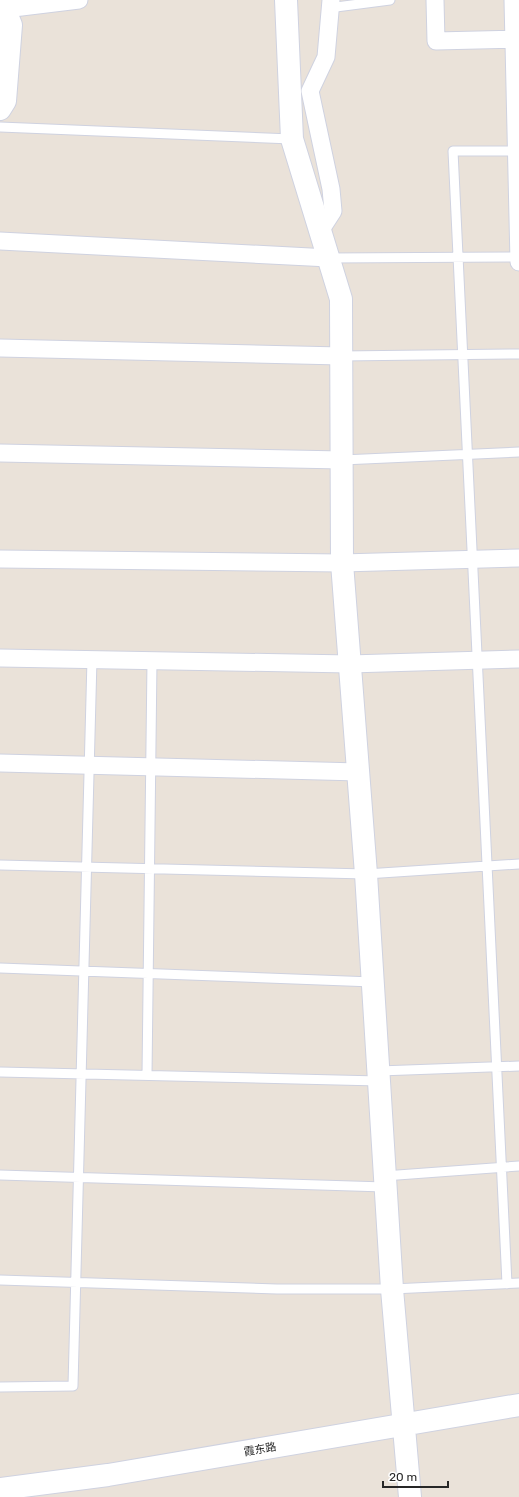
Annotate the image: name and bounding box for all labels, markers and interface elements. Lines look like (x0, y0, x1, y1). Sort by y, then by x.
street label: 霞东路 (243, 1440, 277, 1459)
scale bar (383, 1463, 448, 1489)
text: 20 m (389, 1470, 417, 1484)

